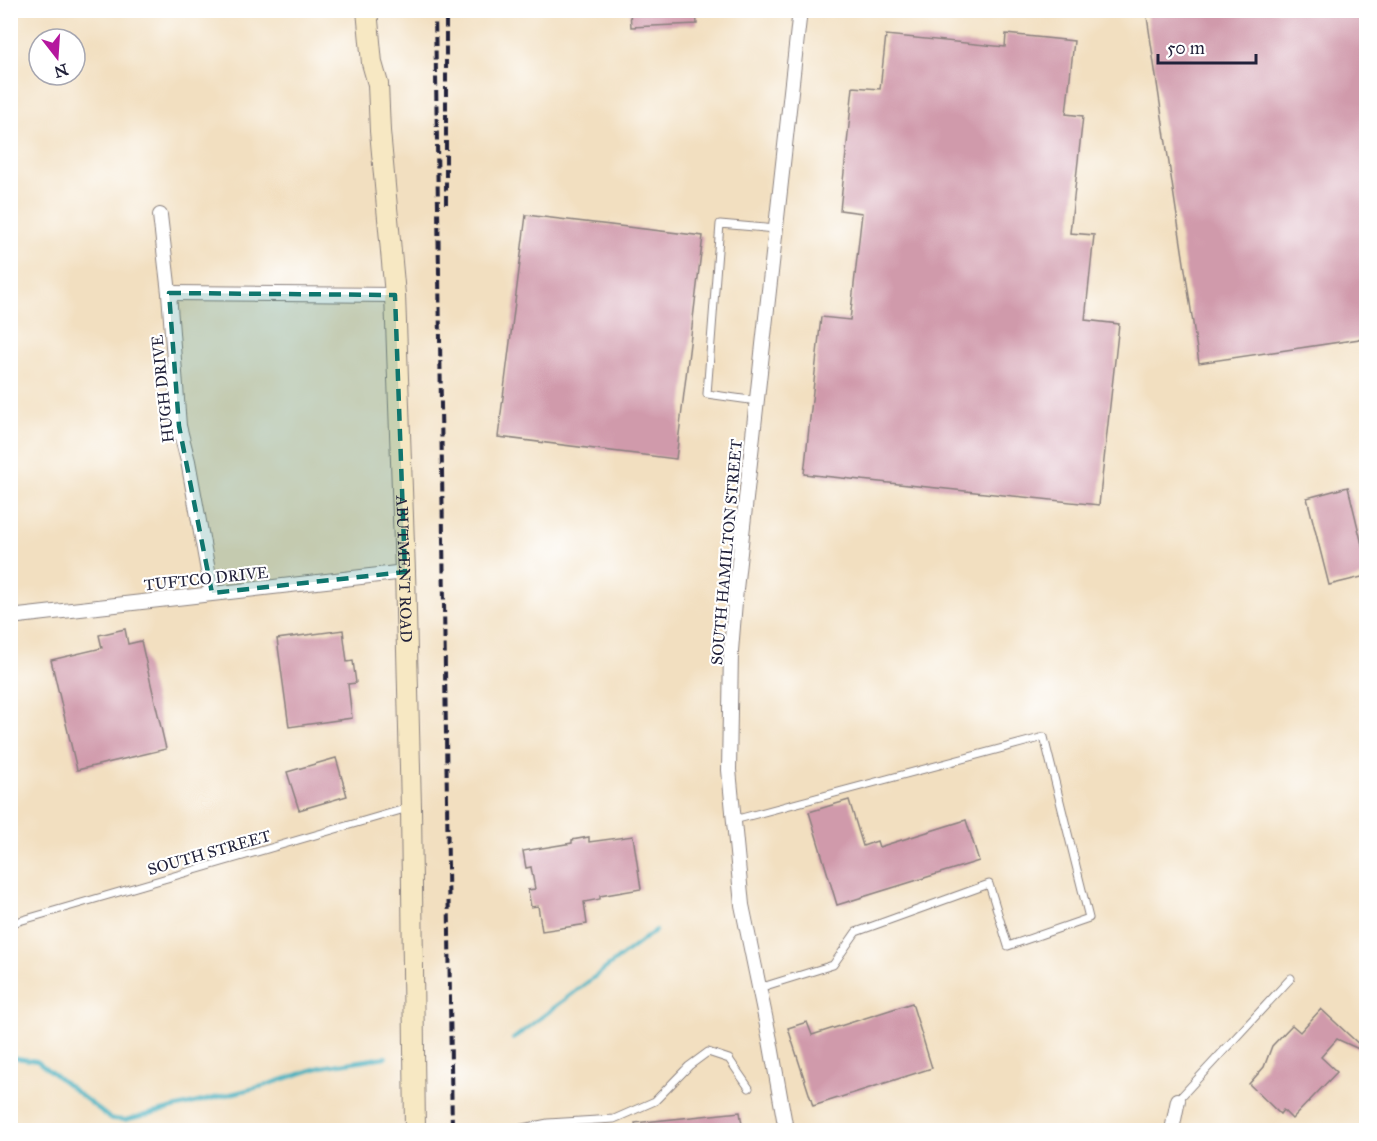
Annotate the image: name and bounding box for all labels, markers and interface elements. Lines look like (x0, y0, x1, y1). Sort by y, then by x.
north arrow (27, 27, 87, 87)
scale bar (1158, 27, 1256, 65)
text: 50 m (1167, 37, 1205, 59)
text: N (52, 60, 71, 82)
street label: HUGH DRIVE (147, 334, 178, 444)
street label: SOUTH HAMILTON STREET (707, 438, 746, 666)
street label: ABUTMENT ROAD (392, 494, 416, 643)
street label: TUFTCO DRIVE (143, 563, 269, 594)
street label: SOUTH STREET (145, 826, 273, 879)

